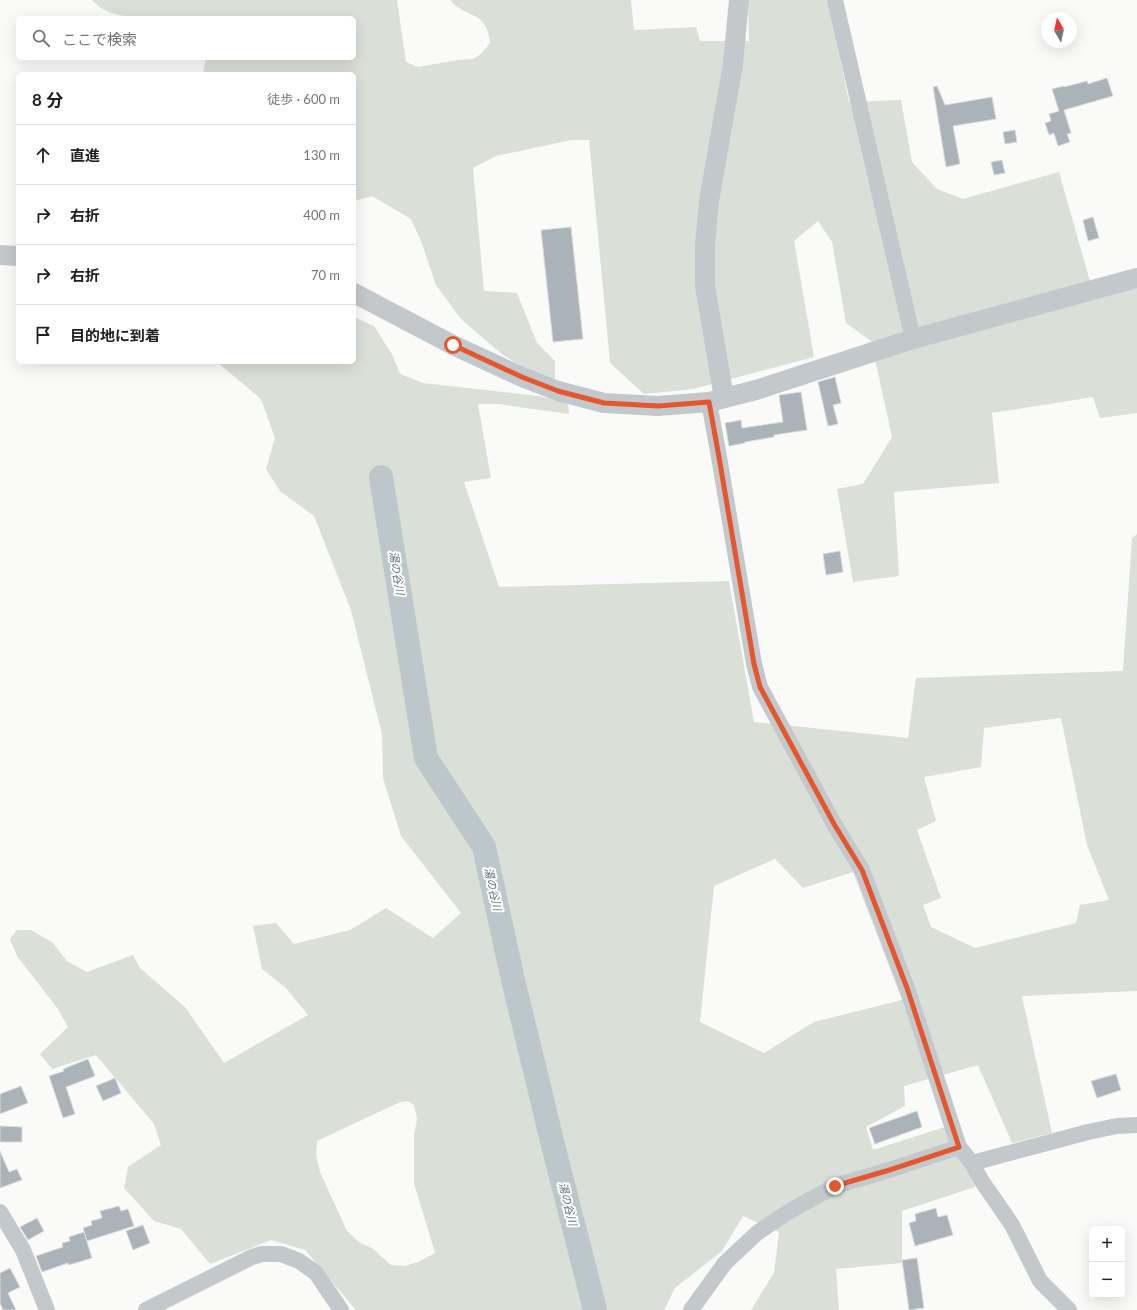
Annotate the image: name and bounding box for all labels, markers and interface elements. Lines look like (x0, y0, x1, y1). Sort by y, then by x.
north arrow (1041, 12, 1077, 48)
search box (16, 16, 356, 60)
icon: search (30, 27, 52, 49)
text: ここで検索 (62, 30, 137, 48)
text: 8 分 (32, 89, 63, 110)
text: 徒歩 · 600 m (267, 91, 340, 107)
icon: ahead (32, 144, 54, 166)
text: 直進 (70, 146, 100, 164)
text: 130 m (303, 147, 340, 163)
icon: right (32, 204, 54, 226)
text: 右折 (70, 206, 100, 224)
text: 400 m (303, 207, 340, 223)
icon: right (32, 264, 54, 286)
text: 右折 (70, 266, 100, 284)
text: 70 m (311, 267, 340, 283)
icon: arrive (32, 324, 54, 346)
text: 目的地に到着 (70, 326, 160, 344)
route start (444, 336, 462, 354)
water label: 湯の谷川 (388, 550, 408, 597)
water label: 湯の谷川 (482, 866, 505, 913)
route end (826, 1177, 844, 1195)
water label: 湯の谷川 (557, 1181, 580, 1228)
map controls (1089, 1226, 1125, 1298)
button: + (1089, 1226, 1125, 1262)
button: − (1089, 1262, 1125, 1298)

